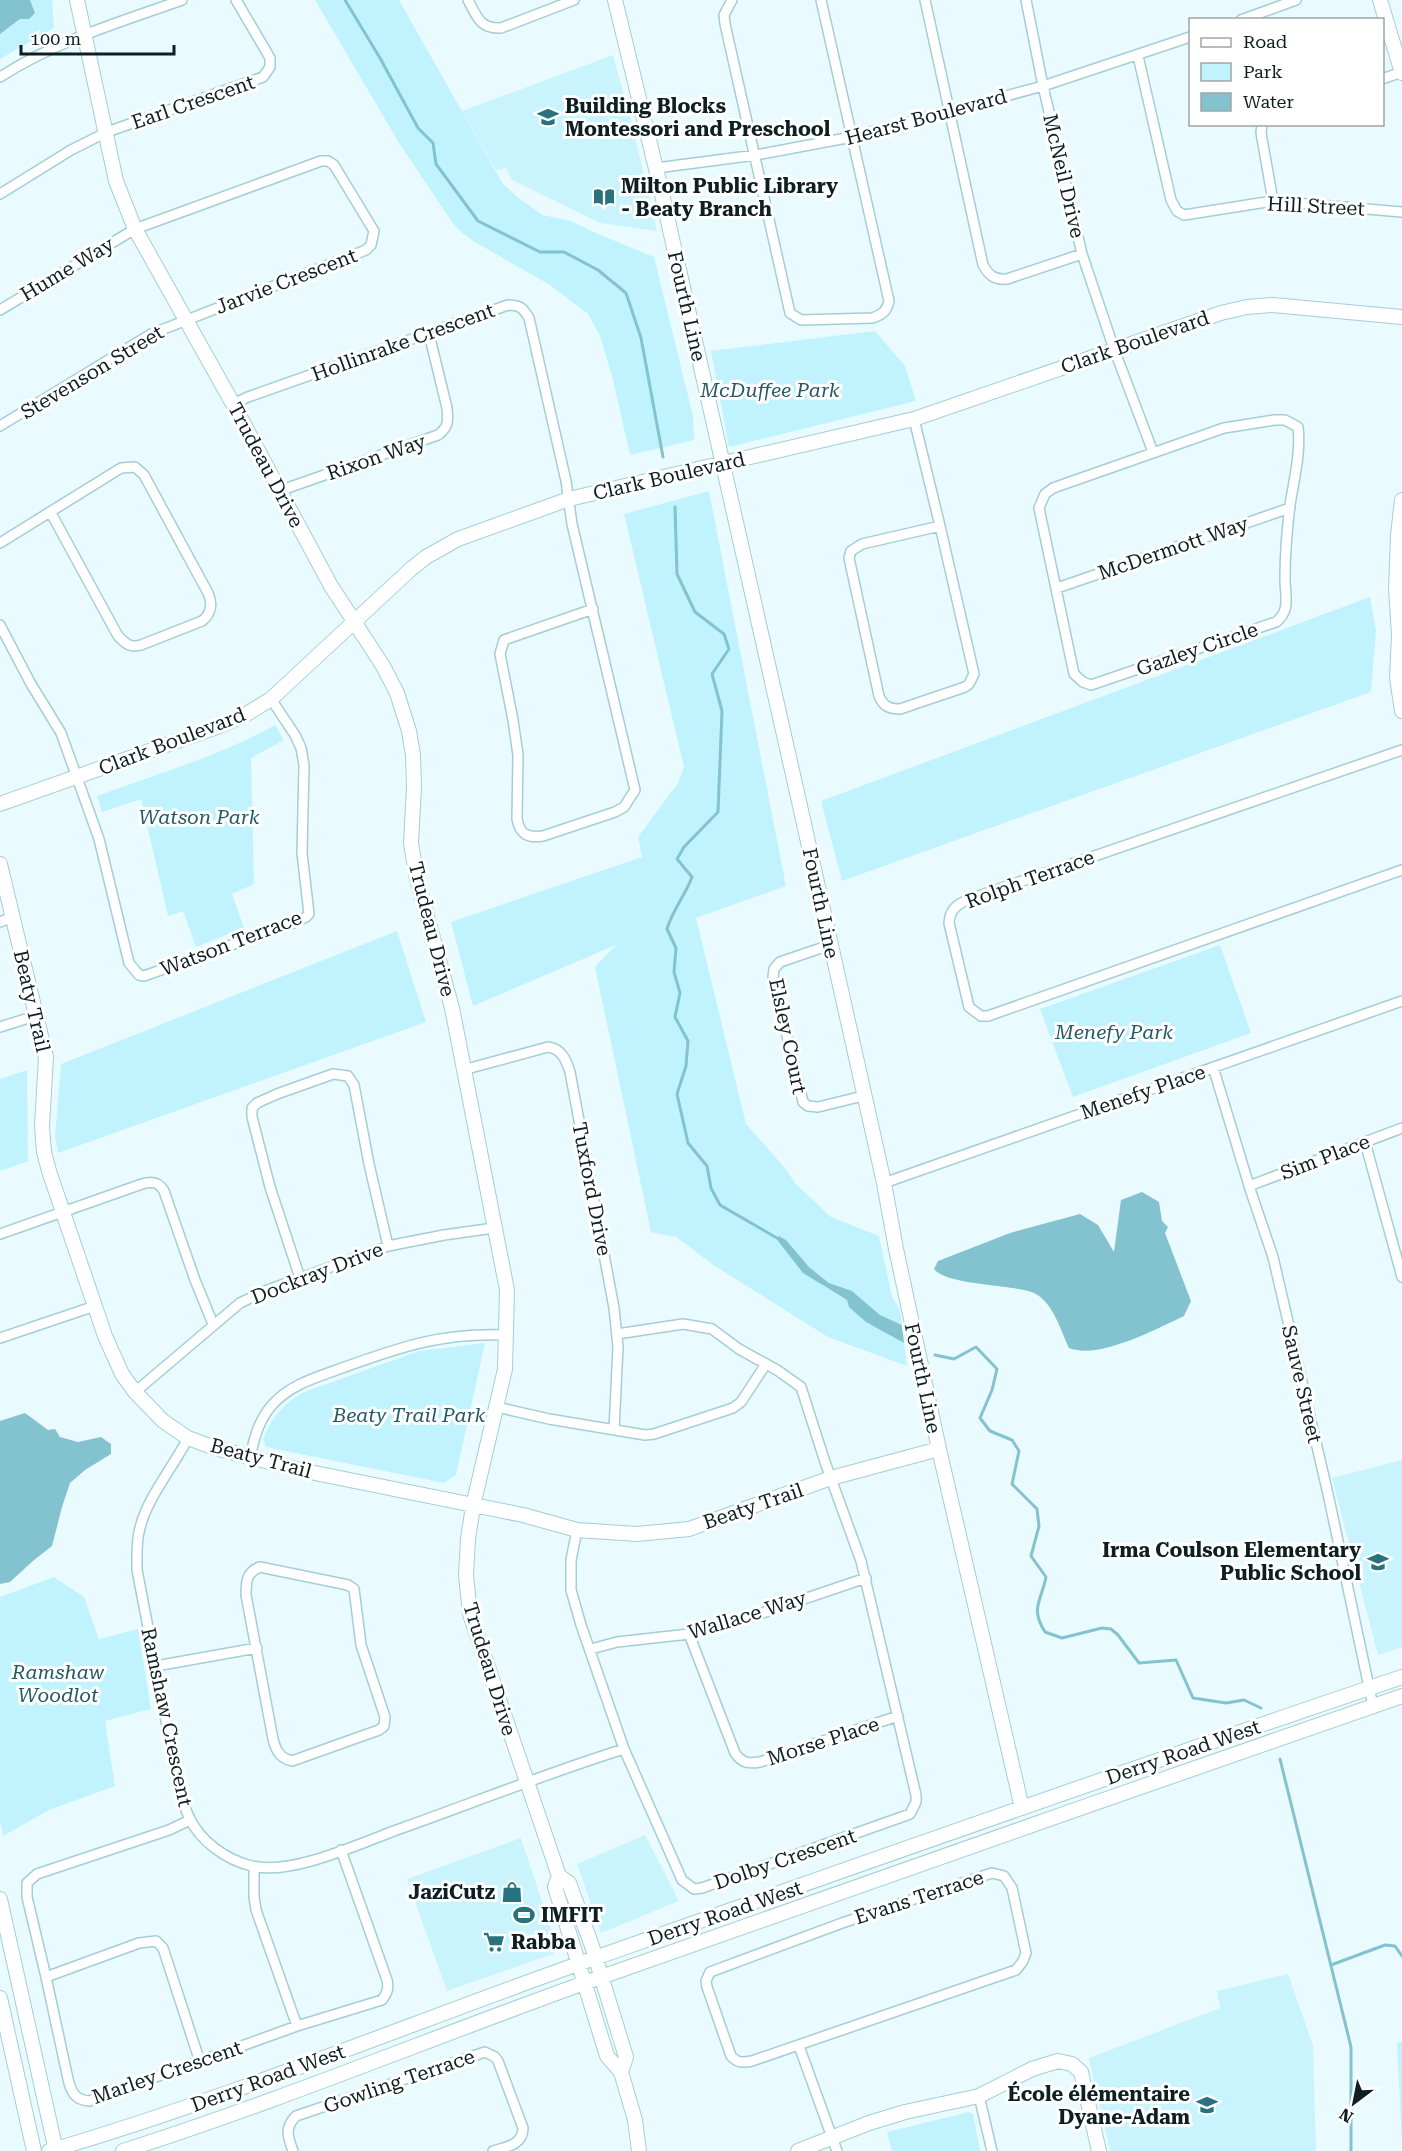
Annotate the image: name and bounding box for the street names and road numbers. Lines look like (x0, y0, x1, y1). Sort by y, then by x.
street label: Earl Crescent (128, 70, 258, 134)
street label: Hearst Boulevard (842, 84, 1010, 150)
street label: McNeil Drive (1038, 112, 1090, 240)
street label: Hill Street (1267, 191, 1366, 221)
street label: Hume Way (16, 232, 118, 306)
street label: Jarvie Crescent (212, 243, 361, 319)
street label: Fourth Line (663, 249, 711, 364)
street label: Hollinrake Crescent (308, 298, 498, 386)
street label: Clark Boulevard (1058, 305, 1213, 379)
street label: Stevenson Street (16, 320, 168, 424)
street label: Trudeau Drive (223, 398, 309, 532)
street label: Rixon Way (323, 429, 429, 485)
street label: Clark Boulevard (591, 447, 748, 505)
street label: McDermott Way (1095, 511, 1251, 585)
street label: Gazley Circle (1133, 617, 1261, 681)
street label: Clark Boulevard (95, 702, 249, 780)
street label: Fourth Line (798, 845, 844, 961)
street label: Rolph Terrace (962, 845, 1098, 913)
street label: Trudeau Drive (404, 859, 460, 999)
street label: Watson Terrace (157, 905, 305, 981)
street label: Beaty Trail (9, 948, 55, 1054)
street label: Elsley Court (764, 976, 812, 1096)
street label: Menefy Place (1077, 1059, 1209, 1125)
street label: Tuxford Drive (567, 1120, 617, 1258)
street label: Sim Place (1277, 1129, 1373, 1185)
street label: Dockray Drive (248, 1237, 386, 1309)
street label: Fourth Line (900, 1320, 946, 1436)
street label: Sauve Street (1277, 1323, 1327, 1446)
street label: Beaty Trail (208, 1433, 314, 1483)
street label: Beaty Trail (700, 1478, 806, 1534)
street label: Wallace Way (685, 1586, 809, 1644)
street label: Trudeau Drive (458, 1599, 522, 1739)
street label: Ramshaw Crescent (136, 1625, 198, 1809)
street label: Morse Place (764, 1712, 882, 1770)
street label: Derry Road West (1103, 1714, 1264, 1790)
street label: Dolby Crescent (711, 1823, 860, 1895)
street label: Evans Terrace (851, 1865, 987, 1929)
street label: Derry Road West (645, 1875, 806, 1951)
street label: Marley Crescent (89, 2035, 246, 2109)
street label: Derry Road West (188, 2039, 349, 2117)
street label: Gowling Terrace (320, 2044, 478, 2118)

